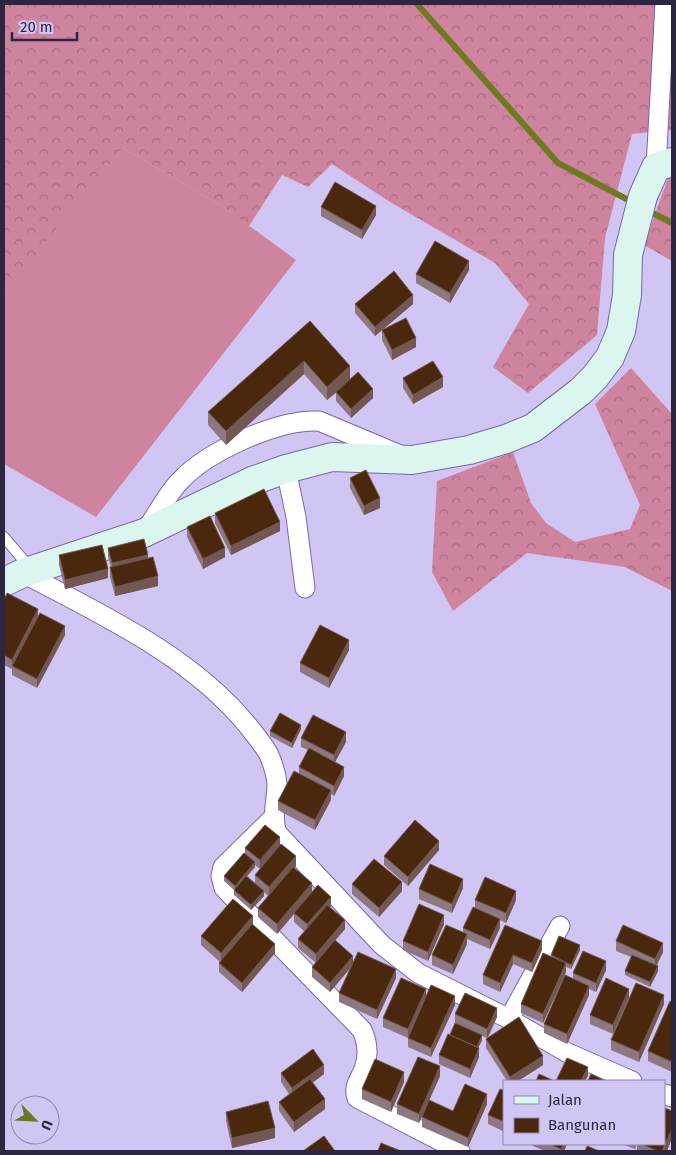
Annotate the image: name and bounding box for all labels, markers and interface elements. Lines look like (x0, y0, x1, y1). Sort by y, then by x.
scale bar (12, 10, 78, 42)
text: 20 m (20, 18, 53, 36)
legend (503, 1080, 666, 1145)
text: Jalan (548, 1091, 582, 1109)
north arrow (10, 1095, 60, 1145)
text: Bangunan (548, 1116, 616, 1134)
text: U (37, 1117, 56, 1133)

